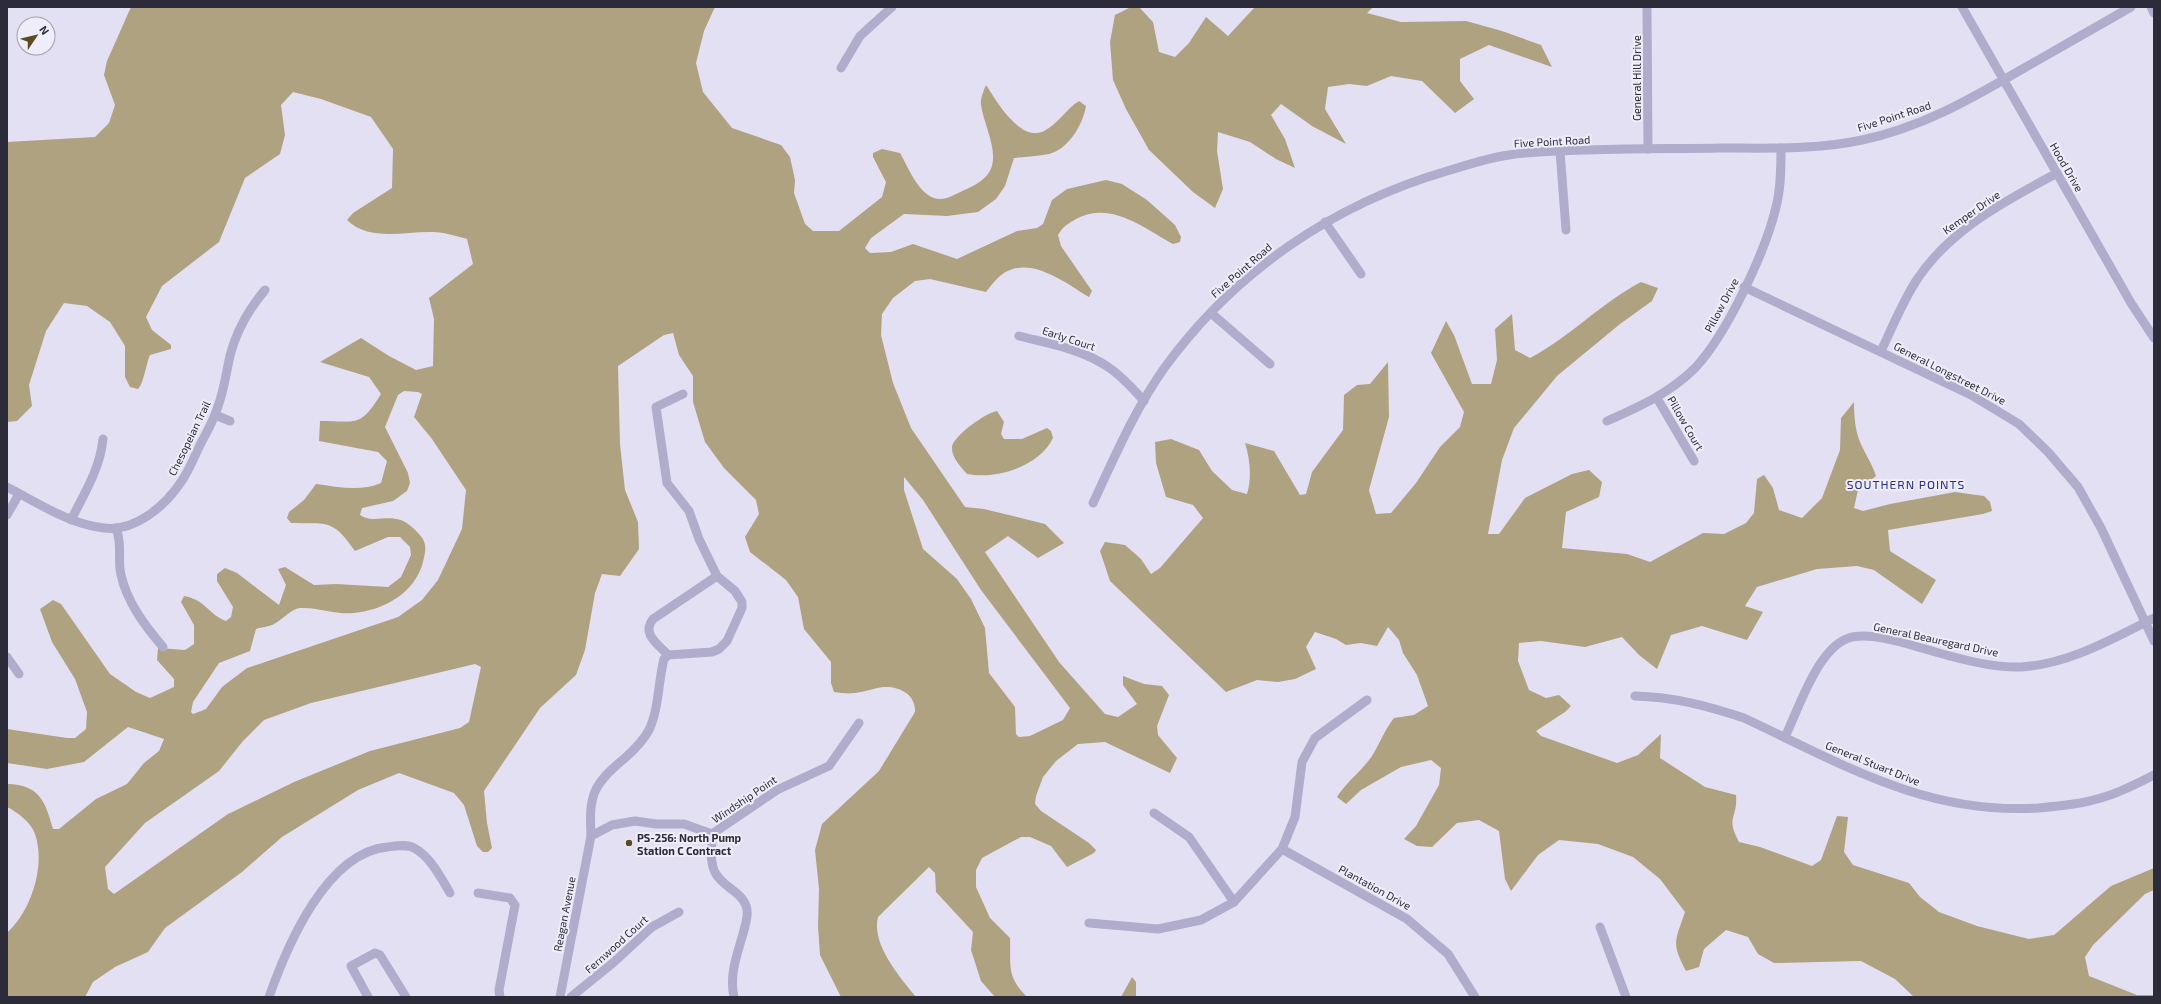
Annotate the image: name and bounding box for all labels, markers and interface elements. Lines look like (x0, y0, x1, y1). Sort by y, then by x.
north arrow (16, 16, 56, 56)
text: N (37, 23, 52, 37)
street label: General Hill Drive (1630, 35, 1643, 121)
street label: Five Point Road (1856, 98, 1932, 134)
street label: Five Point Road (1513, 133, 1591, 149)
street label: Hood Drive (2048, 140, 2086, 194)
street label: Kemper Drive (1940, 187, 2002, 237)
street label: Five Point Road (1208, 240, 1274, 300)
street label: Pillow Drive (1701, 276, 1741, 334)
street label: Early Court (1041, 323, 1097, 353)
street label: General Longstreet Drive (1892, 339, 2008, 407)
street label: Pillow Court (1665, 393, 1707, 453)
street label: Chesopeian Trail (165, 398, 213, 478)
district label: SOUTHERN POINTS (1847, 477, 1965, 491)
street label: General Beauregard Drive (1872, 619, 2000, 659)
street label: General Stuart Drive (1824, 738, 1922, 788)
street label: Windship Point (709, 773, 779, 825)
place label: PS-256: North Pump Station C Contract (637, 831, 742, 857)
marker: PS-256: North Pump Station C Contract (624, 838, 634, 848)
street label: Plantation Drive (1337, 862, 1413, 912)
street label: Reagan Avenue (550, 875, 578, 953)
street label: Fernwood Court (582, 912, 650, 976)

